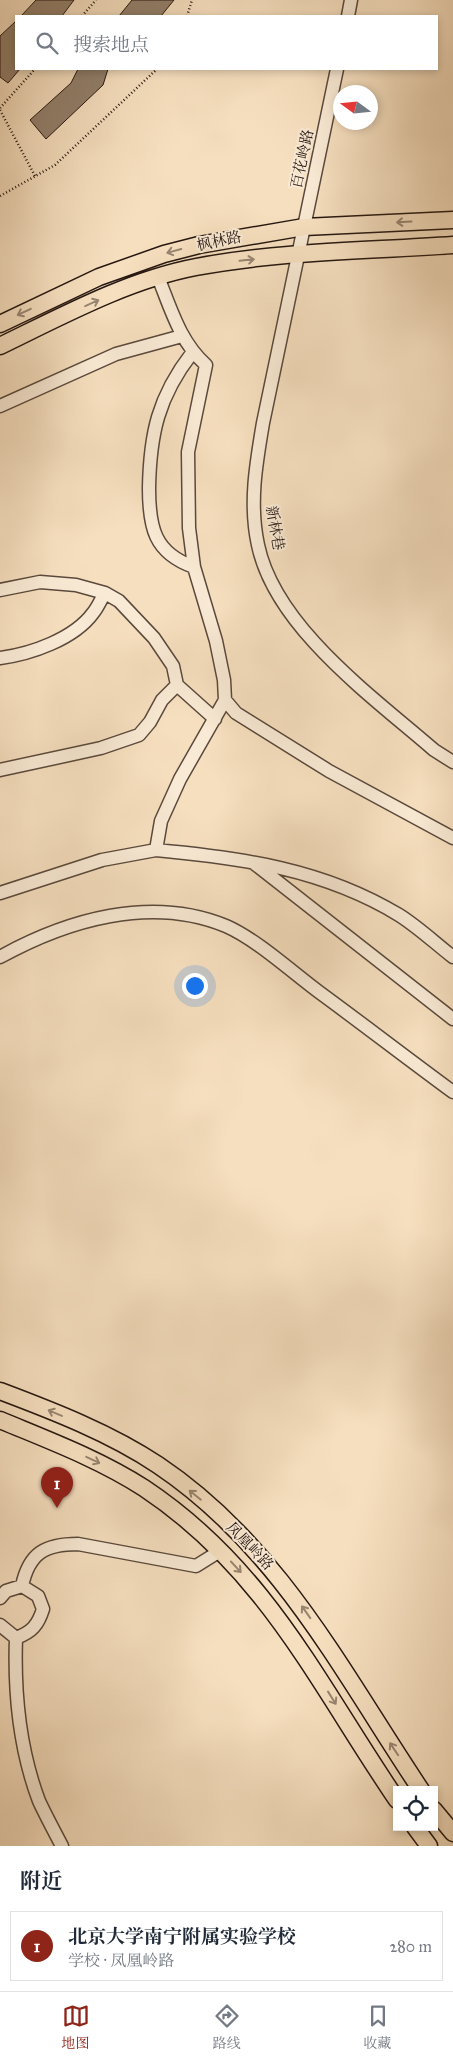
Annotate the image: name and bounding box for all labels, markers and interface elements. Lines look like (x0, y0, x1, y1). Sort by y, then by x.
search box (15, 15, 438, 70)
icon: search (33, 29, 61, 57)
text: 搜索地点 (73, 33, 149, 56)
north arrow (333, 85, 378, 130)
street label: 百花岭路 (287, 128, 317, 190)
one-way arrow (397, 217, 413, 226)
street label: 枫林路 (195, 228, 243, 254)
one-way arrow (167, 247, 183, 257)
one-way arrow (239, 255, 255, 265)
one-way arrow (84, 298, 99, 308)
one-way arrow (17, 307, 32, 317)
street label: 新林巷 (262, 504, 288, 552)
your location (182, 973, 208, 999)
one-way arrow (48, 1408, 63, 1418)
one-way arrow (85, 1456, 100, 1466)
pin: 1 (41, 1467, 73, 1508)
one-way arrow (189, 1489, 202, 1500)
street label: 凤凰岭路 (223, 1518, 277, 1574)
one-way arrow (230, 1561, 242, 1574)
one-way arrow (301, 1606, 311, 1620)
one-way arrow (328, 1690, 338, 1704)
one-way arrow (389, 1742, 399, 1756)
map controls (393, 1786, 438, 1831)
button: locate (393, 1786, 438, 1831)
text: 附近 (20, 1868, 62, 1894)
text: 北京大学南宁附属实验学校 (68, 1925, 296, 1948)
text: 1 (34, 1937, 40, 1956)
text: 280 m (389, 1937, 432, 1956)
text: 学校 · 凤凰岭路 (68, 1951, 174, 1970)
tab: 地图 (62, 2002, 90, 2052)
tab: 路线 (213, 2002, 241, 2052)
tab: 收藏 (364, 2002, 392, 2052)

